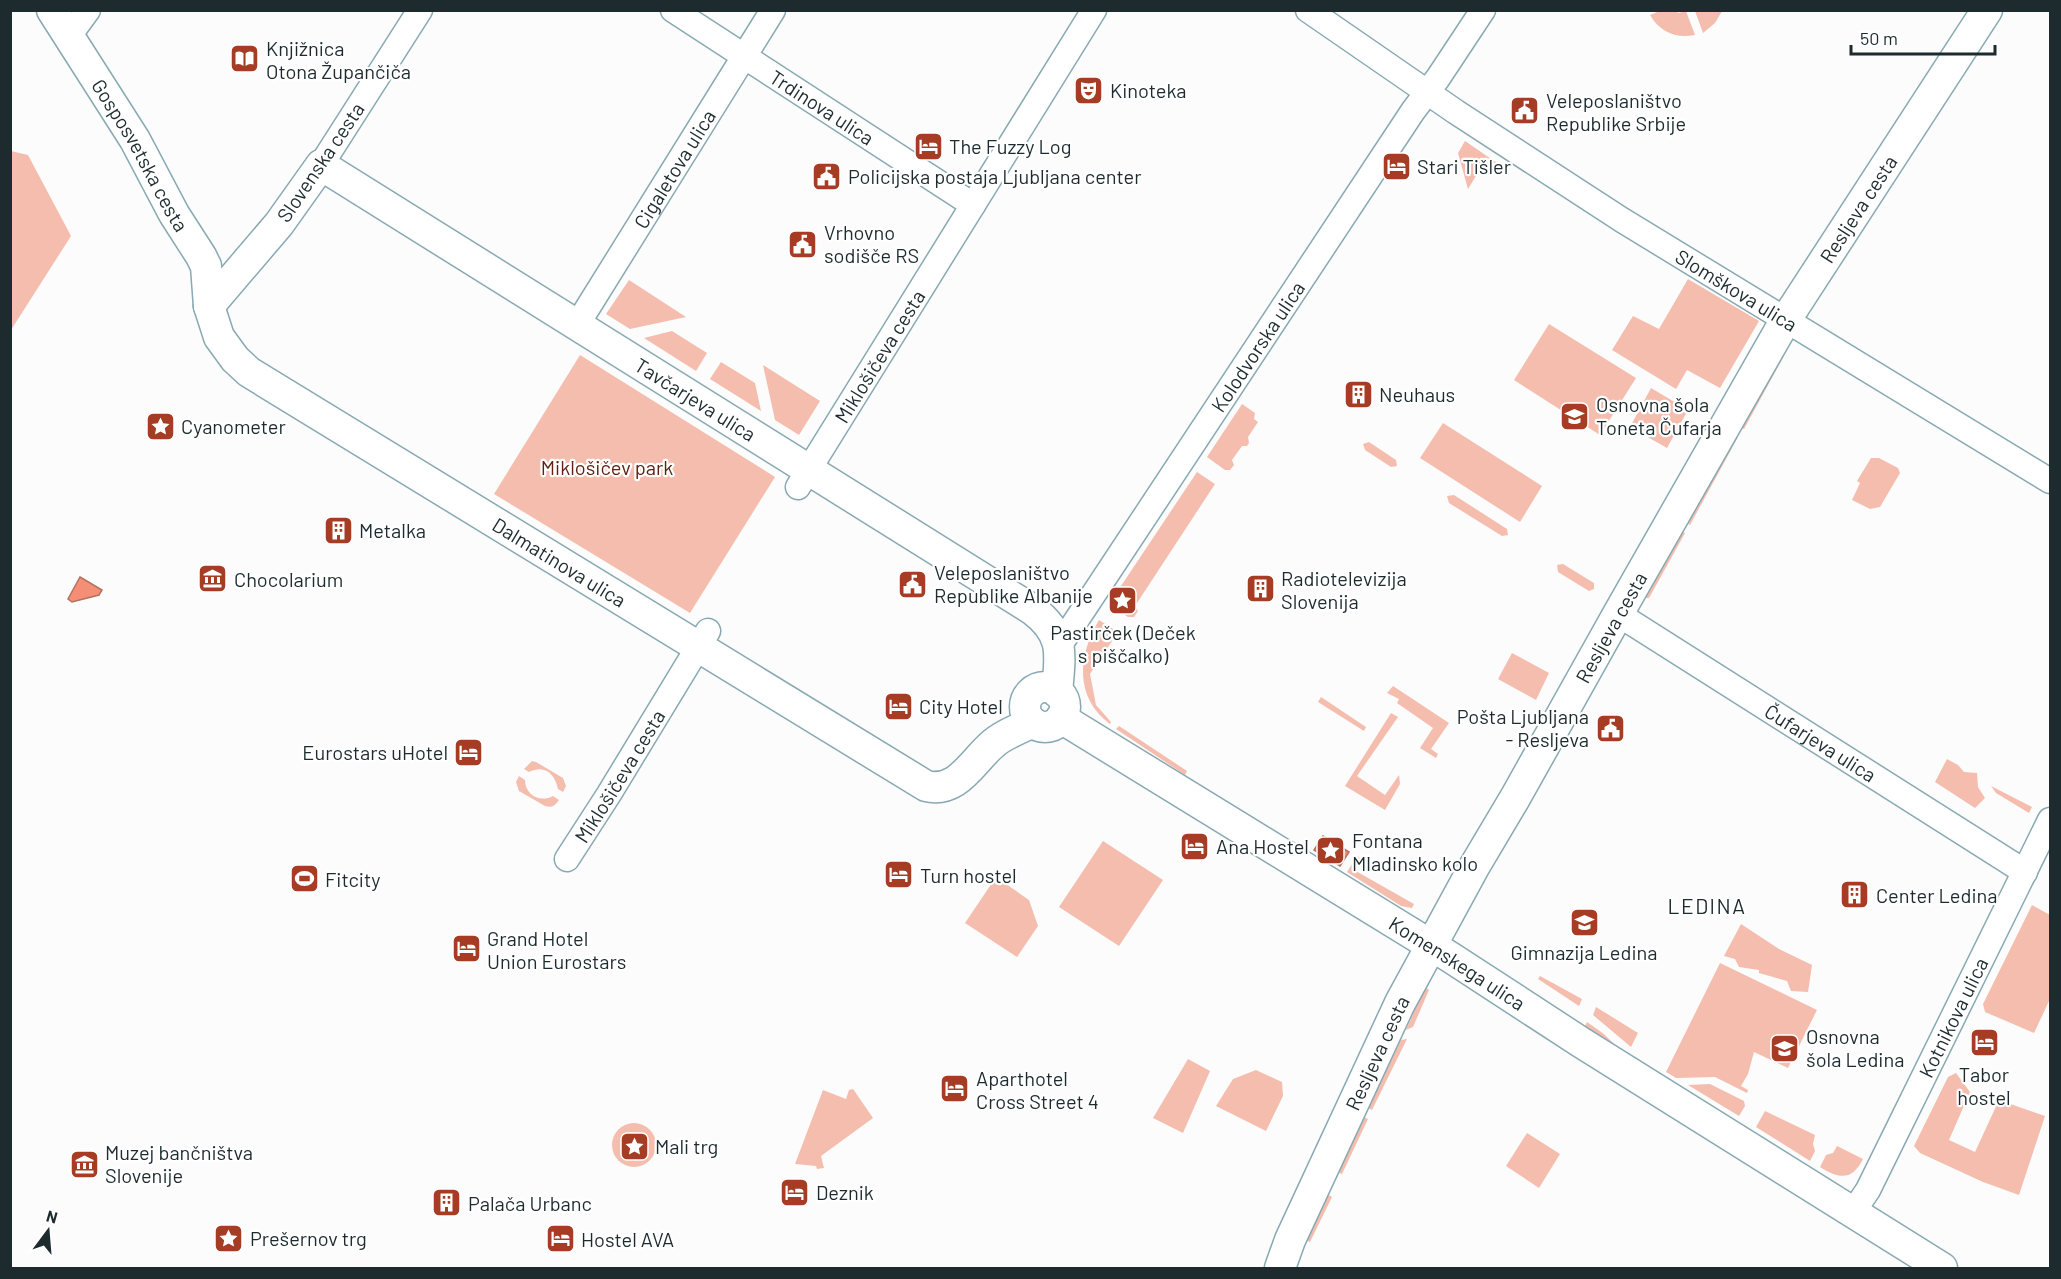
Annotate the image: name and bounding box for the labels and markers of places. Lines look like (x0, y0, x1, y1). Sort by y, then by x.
place label: Knjižnica Otona Župančiča (266, 36, 411, 83)
library icon: Knjižnica Otona Župančiča (229, 43, 261, 75)
theatre icon: Kinoteka (1073, 74, 1105, 106)
place label: Kinoteka (1110, 78, 1186, 102)
place label: Veleposlaništvo Republike Srbije (1546, 88, 1686, 135)
public building icon: Veleposlaništvo Republike Srbije (1509, 95, 1541, 127)
hotel icon: The Fuzzy Log (912, 130, 944, 162)
place label: The Fuzzy Log (949, 134, 1071, 158)
hotel icon: Stari Tišler (1380, 150, 1412, 182)
place label: Stari Tišler (1417, 154, 1511, 178)
public building icon: Policijska postaja Ljubljana center (811, 160, 843, 192)
place label: Policijska postaja Ljubljana center (848, 164, 1142, 188)
place label: Vrhovno sodišče RS (824, 220, 919, 267)
public building icon: Vrhovno sodišče RS (787, 228, 819, 260)
building icon: Neuhaus (1342, 378, 1374, 410)
place label: Neuhaus (1379, 382, 1455, 406)
place label: Osnovna šola Toneta Čufarja (1596, 392, 1722, 439)
school or university icon: Osnovna šola Toneta Čufarja (1559, 400, 1591, 432)
place icon: Cyanometer (144, 410, 176, 442)
place label: Cyanometer (181, 414, 286, 438)
building icon: Metalka (322, 514, 354, 546)
place label: Metalka (359, 518, 426, 542)
place label: Veleposlaništvo Republike Albanije (934, 560, 1093, 607)
museum icon: Chocolarium (197, 563, 229, 595)
place label: Radiotelevizija Slovenija (1281, 566, 1407, 613)
place label: Chocolarium (234, 567, 343, 591)
public building icon: Veleposlaništvo Republike Albanije (897, 568, 929, 600)
building icon: Radiotelevizija Slovenija (1244, 573, 1276, 605)
place icon: Pastirček (Deček s piščalko) (1107, 585, 1139, 617)
place label: Pastirček (Deček s piščalko) (1050, 620, 1196, 667)
hotel icon: City Hotel (882, 690, 914, 722)
place label: City Hotel (919, 694, 1003, 718)
place label: Pošta Ljubljana - Resljeva (1457, 704, 1589, 751)
public building icon: Pošta Ljubljana - Resljeva (1594, 712, 1626, 744)
hotel icon: Eurostars uHotel (453, 736, 485, 768)
place label: Eurostars uHotel (302, 740, 448, 764)
place label: Fontana Mladinsko kolo (1352, 828, 1478, 875)
hotel icon: Ana Hostel (1179, 830, 1211, 862)
place label: Ana Hostel (1216, 834, 1309, 858)
place icon: Fontana Mladinsko kolo (1315, 835, 1347, 867)
hotel icon: Turn hostel (883, 859, 915, 891)
sports icon: Fitcity (288, 863, 320, 895)
place label: Turn hostel (920, 863, 1017, 887)
place label: Fitcity (325, 867, 380, 891)
building icon: Center Ledina (1839, 879, 1871, 911)
place label: Center Ledina (1876, 883, 1998, 907)
school or university icon: Gimnazija Ledina (1568, 906, 1600, 938)
place label: Grand Hotel Union Eurostars (487, 926, 626, 973)
hotel icon: Grand Hotel Union Eurostars (450, 933, 482, 965)
place label: Gimnazija Ledina (1510, 940, 1658, 964)
place label: Osnovna šola Ledina (1806, 1024, 1904, 1071)
hotel icon: Tabor hostel (1968, 1027, 2000, 1059)
school or university icon: Osnovna šola Ledina (1769, 1032, 1801, 1064)
place label: Tabor hostel (1957, 1062, 2011, 1109)
place label: Aparthotel Cross Street 4 (976, 1066, 1099, 1113)
hotel icon: Aparthotel Cross Street 4 (939, 1073, 971, 1105)
place icon: Mali trg (618, 1130, 650, 1162)
place label: Mali trg (655, 1134, 718, 1158)
place label: Muzej bančništva Slovenije (105, 1140, 253, 1187)
museum icon: Muzej bančništva Slovenije (68, 1148, 100, 1180)
hotel icon: Deznik (779, 1176, 811, 1208)
place label: Deznik (816, 1180, 874, 1204)
building icon: Palača Urbanc (431, 1187, 463, 1219)
place label: Palača Urbanc (468, 1191, 592, 1215)
place icon: Prešernov trg (213, 1222, 245, 1254)
hotel icon: Hostel AVA (544, 1223, 576, 1255)
place label: Prešernov trg (250, 1226, 367, 1250)
place label: Hostel AVA (581, 1227, 674, 1251)

